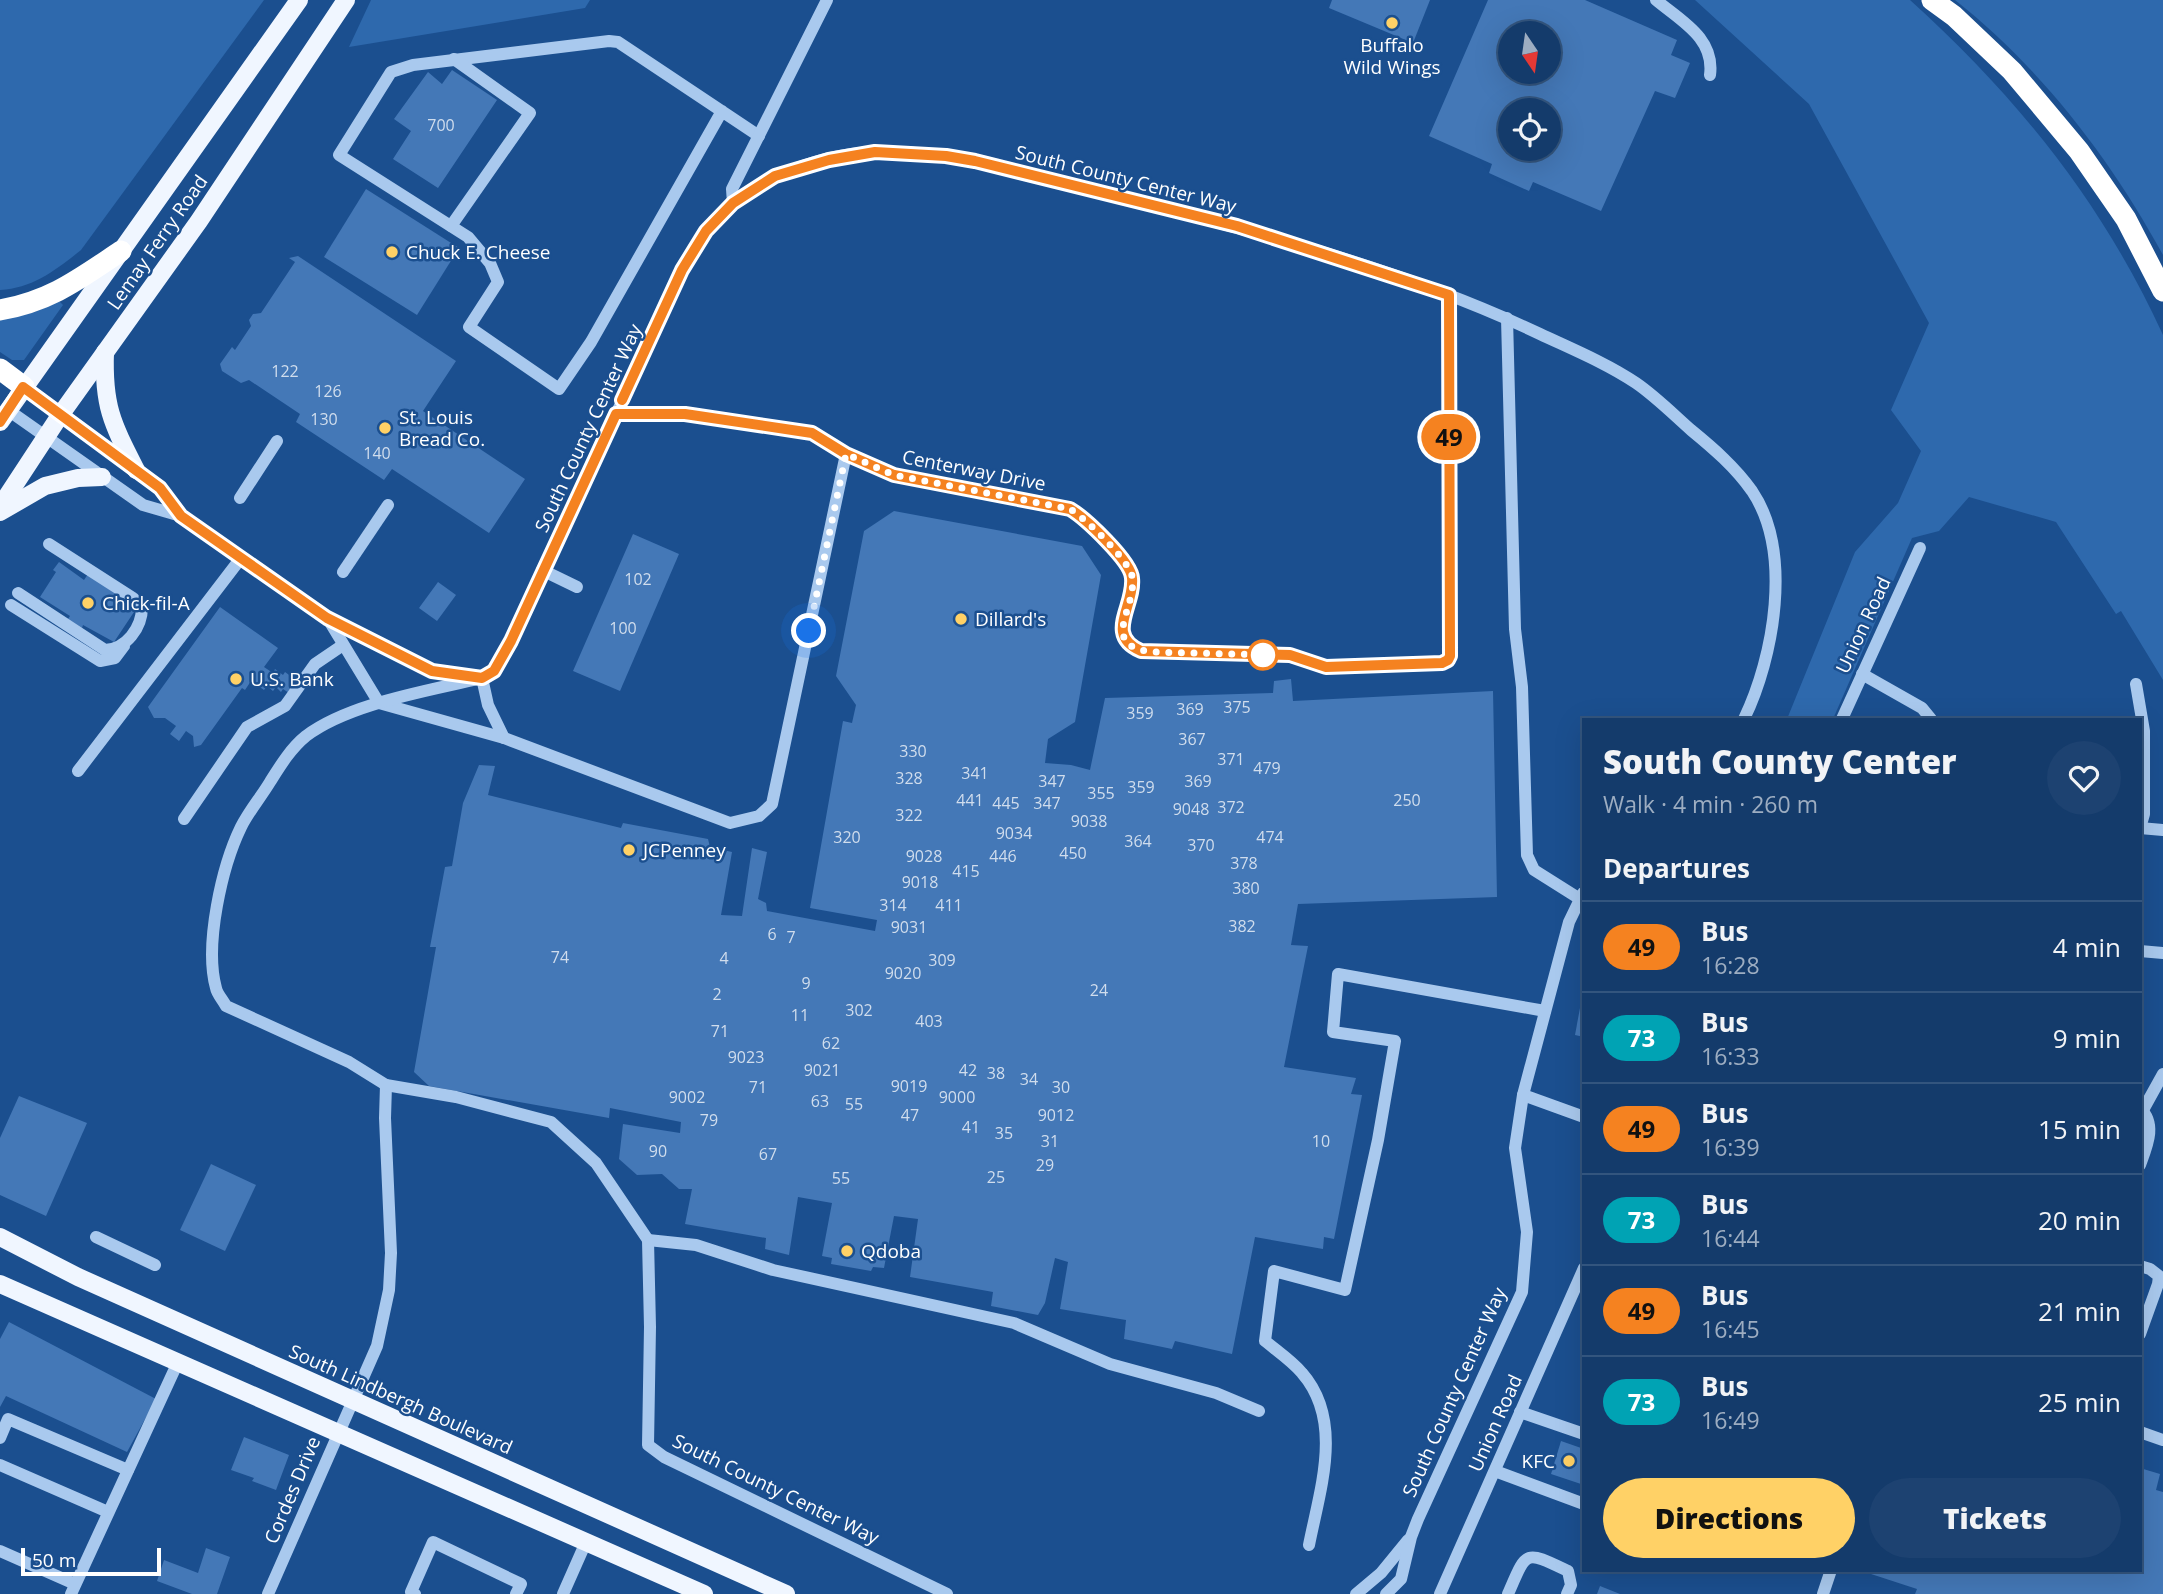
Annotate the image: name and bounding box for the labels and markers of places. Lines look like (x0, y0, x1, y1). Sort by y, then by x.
marker: Buffalo Wild Wings (1384, 15, 1400, 31)
place label: Buffalo Wild Wings (1343, 32, 1441, 80)
place label: Chuck E. Cheese (406, 239, 550, 265)
marker: Chuck E. Cheese (384, 244, 400, 260)
place label: St. Louis Bread Co. (399, 404, 485, 452)
marker: St. Louis Bread Co. (377, 420, 393, 436)
place label: Chick-fil-A (102, 590, 190, 616)
marker: Chick-fil-A (80, 595, 96, 611)
place label: Dillard's (975, 606, 1046, 632)
marker: Dillard's (953, 611, 969, 627)
unlabelled marker (1248, 640, 1278, 670)
place label: U.S. Bank (250, 666, 334, 692)
marker: U.S. Bank (228, 671, 244, 687)
place label: JCPenney (641, 837, 726, 863)
marker: JCPenney (621, 842, 637, 858)
place label: Qdoba (861, 1238, 921, 1264)
marker: Qdoba (839, 1243, 855, 1259)
place label: KFC (1522, 1448, 1555, 1474)
marker: KFC (1561, 1453, 1577, 1469)

